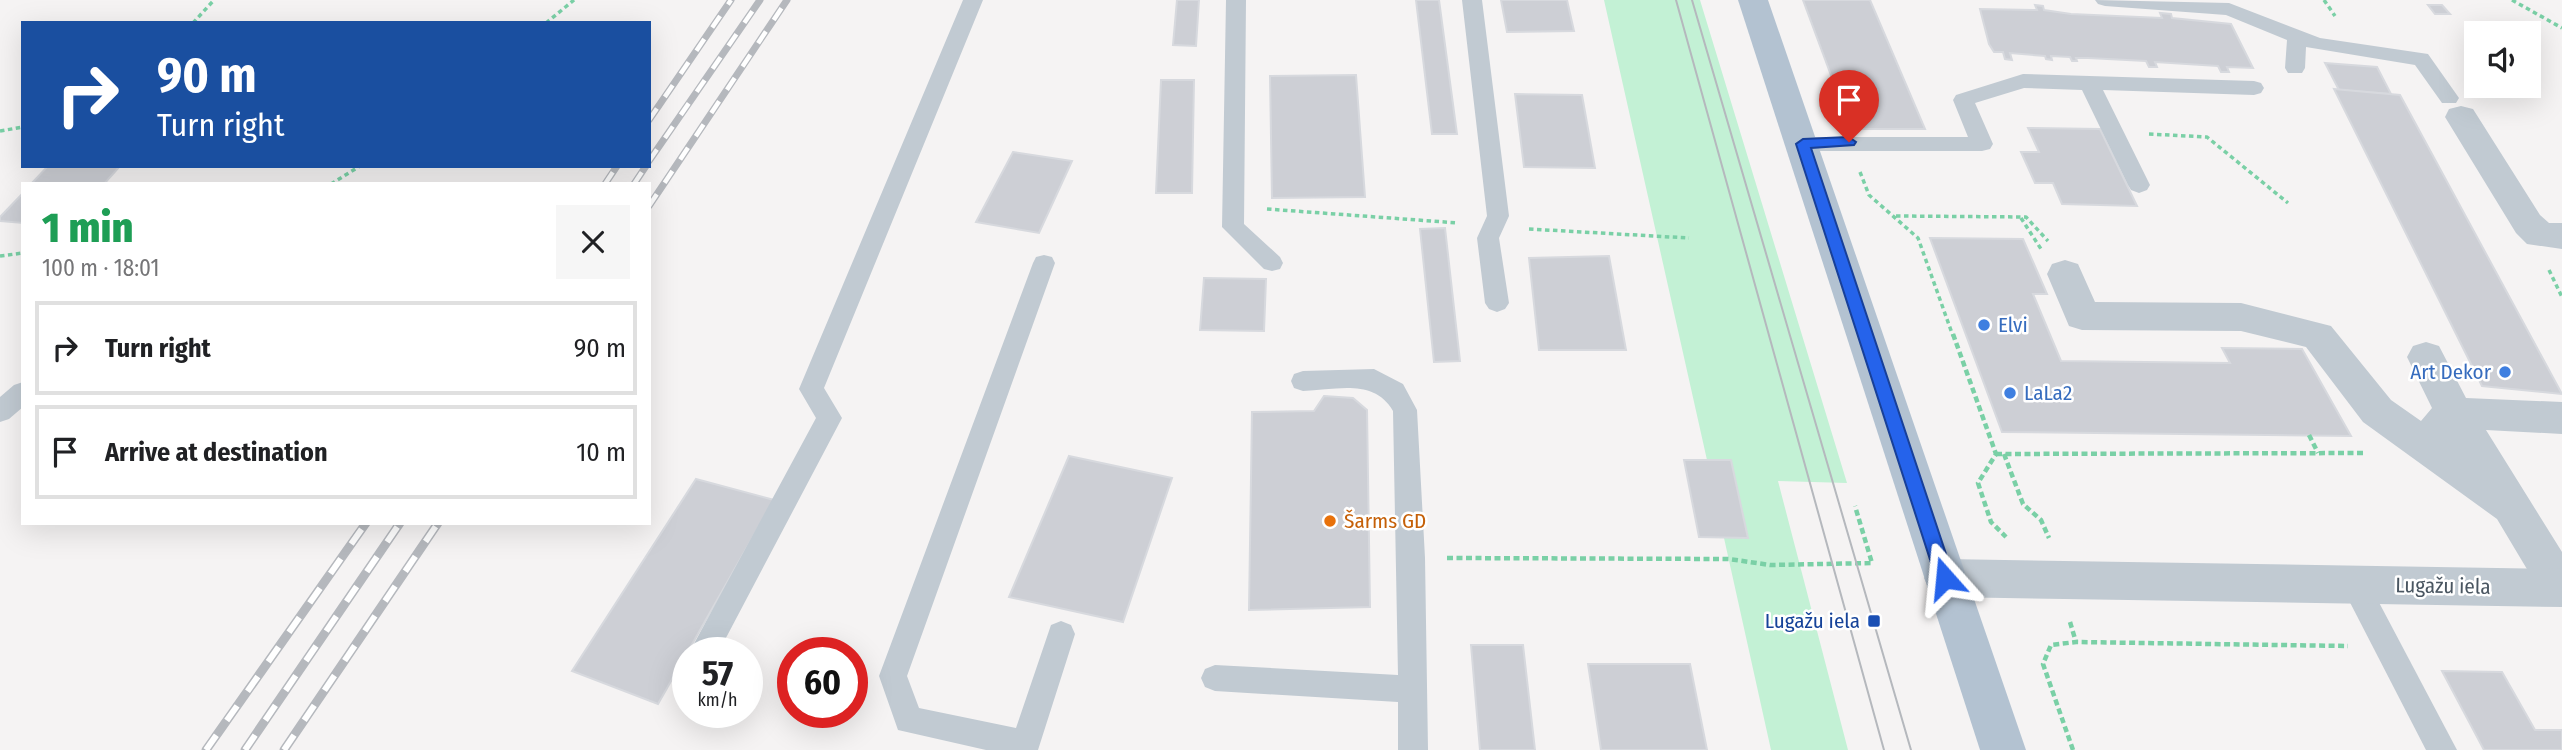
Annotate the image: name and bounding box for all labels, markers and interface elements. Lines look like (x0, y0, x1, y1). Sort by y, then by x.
map controls (2464, 21, 2541, 98)
button: sound (2464, 21, 2541, 98)
text: 90 m (157, 46, 257, 105)
icon: right (42, 49, 133, 140)
pin (1819, 70, 1879, 142)
icon: arrive (1830, 81, 1868, 119)
text: Turn right (157, 106, 284, 144)
text: 1 min (42, 203, 133, 253)
button: close (556, 205, 630, 279)
text: 100 m · 18:01 (42, 254, 159, 282)
place label: Elvi (1998, 312, 2028, 338)
marker: Elvi (1976, 317, 1992, 333)
icon: right (46, 329, 84, 367)
text: Turn right (105, 333, 211, 364)
text: 90 m (574, 333, 626, 364)
place label: Art Dekor (2410, 359, 2492, 385)
marker: Art Dekor (2497, 364, 2513, 380)
place label: LaLa2 (2024, 380, 2072, 406)
marker: LaLa2 (2002, 385, 2018, 401)
icon: arrive (46, 433, 84, 471)
text: Arrive at destination (105, 437, 328, 468)
text: 10 m (576, 437, 626, 468)
place label: Šarms GD (1344, 508, 1426, 534)
marker: Šarms GD (1322, 513, 1338, 529)
position arrow (1908, 541, 1982, 615)
street label: Lugažu iela (2395, 572, 2491, 600)
place label: Lugažu iela (1765, 608, 1860, 634)
marker: Lugažu iela (1866, 613, 1882, 629)
speed limit sign: 60 (777, 637, 868, 728)
text: 57 (702, 652, 733, 694)
text: km/h (697, 689, 738, 711)

